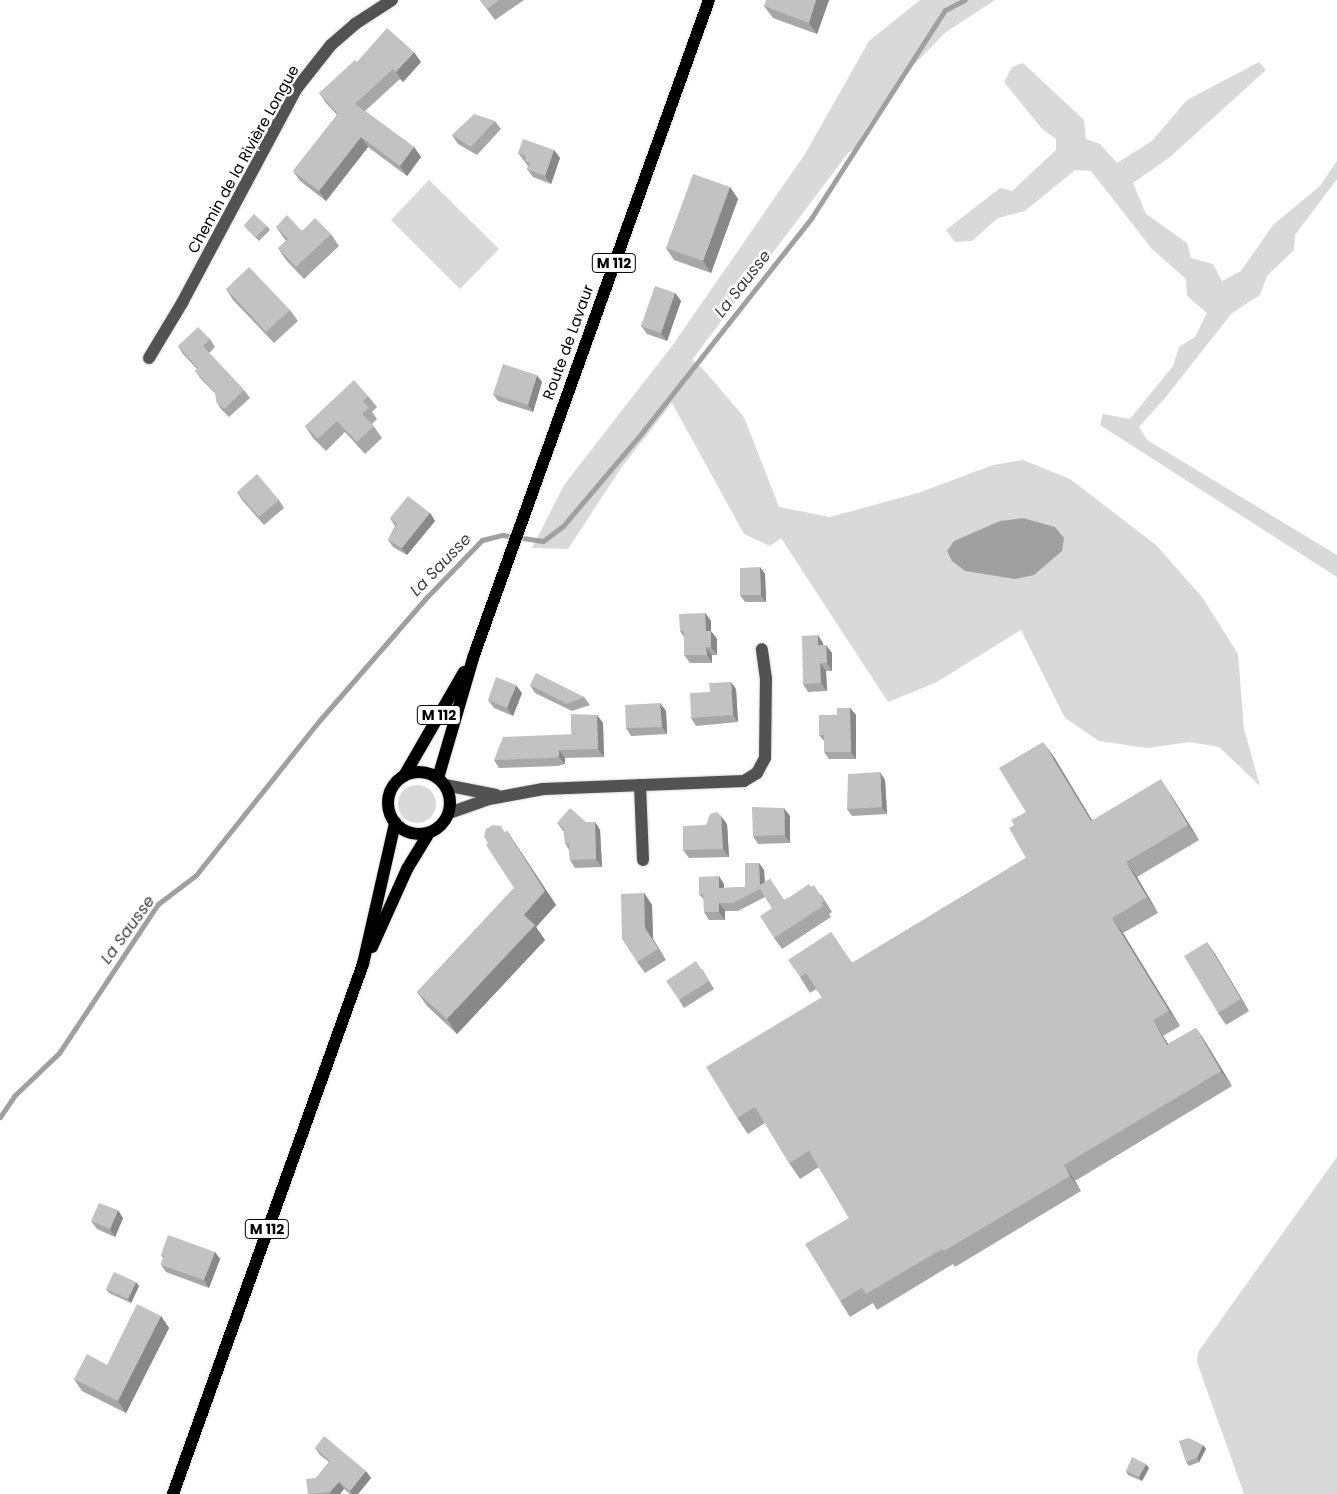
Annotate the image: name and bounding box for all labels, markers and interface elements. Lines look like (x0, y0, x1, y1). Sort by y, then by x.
street label: Chemin de la Rivière Longue (184, 62, 302, 256)
water label: La Sausse (711, 247, 775, 321)
road number: M 112 (592, 252, 636, 274)
street label: Route de Lavaur (539, 282, 597, 402)
water label: La Sausse (406, 530, 476, 600)
road number: M 112 (416, 704, 462, 726)
water label: La Sausse (97, 892, 159, 968)
road number: M 112 (244, 1218, 290, 1240)

